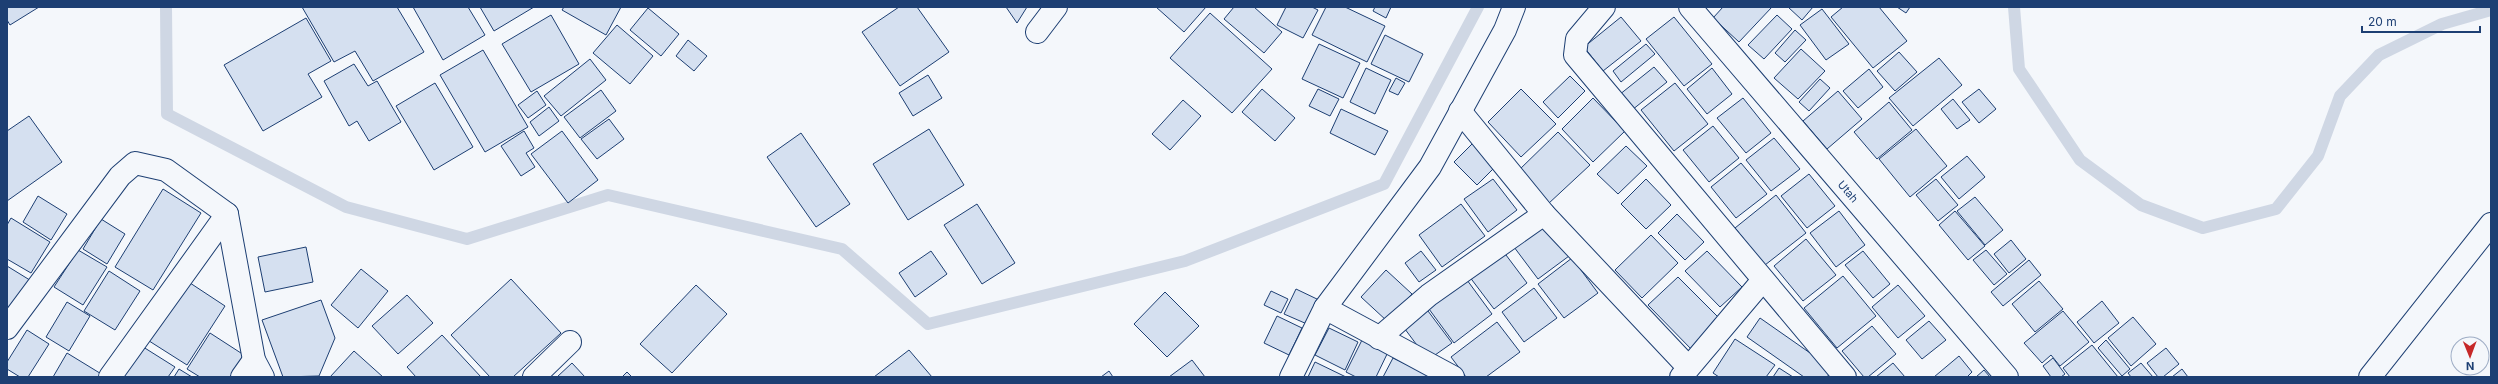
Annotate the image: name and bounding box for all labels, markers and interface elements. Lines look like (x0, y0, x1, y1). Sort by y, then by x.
scale bar (2362, 8, 2480, 34)
text: 20 m (2368, 14, 2397, 29)
street label: Utah (1835, 178, 1861, 205)
north arrow (2450, 336, 2490, 376)
text: N (2466, 359, 2474, 373)

